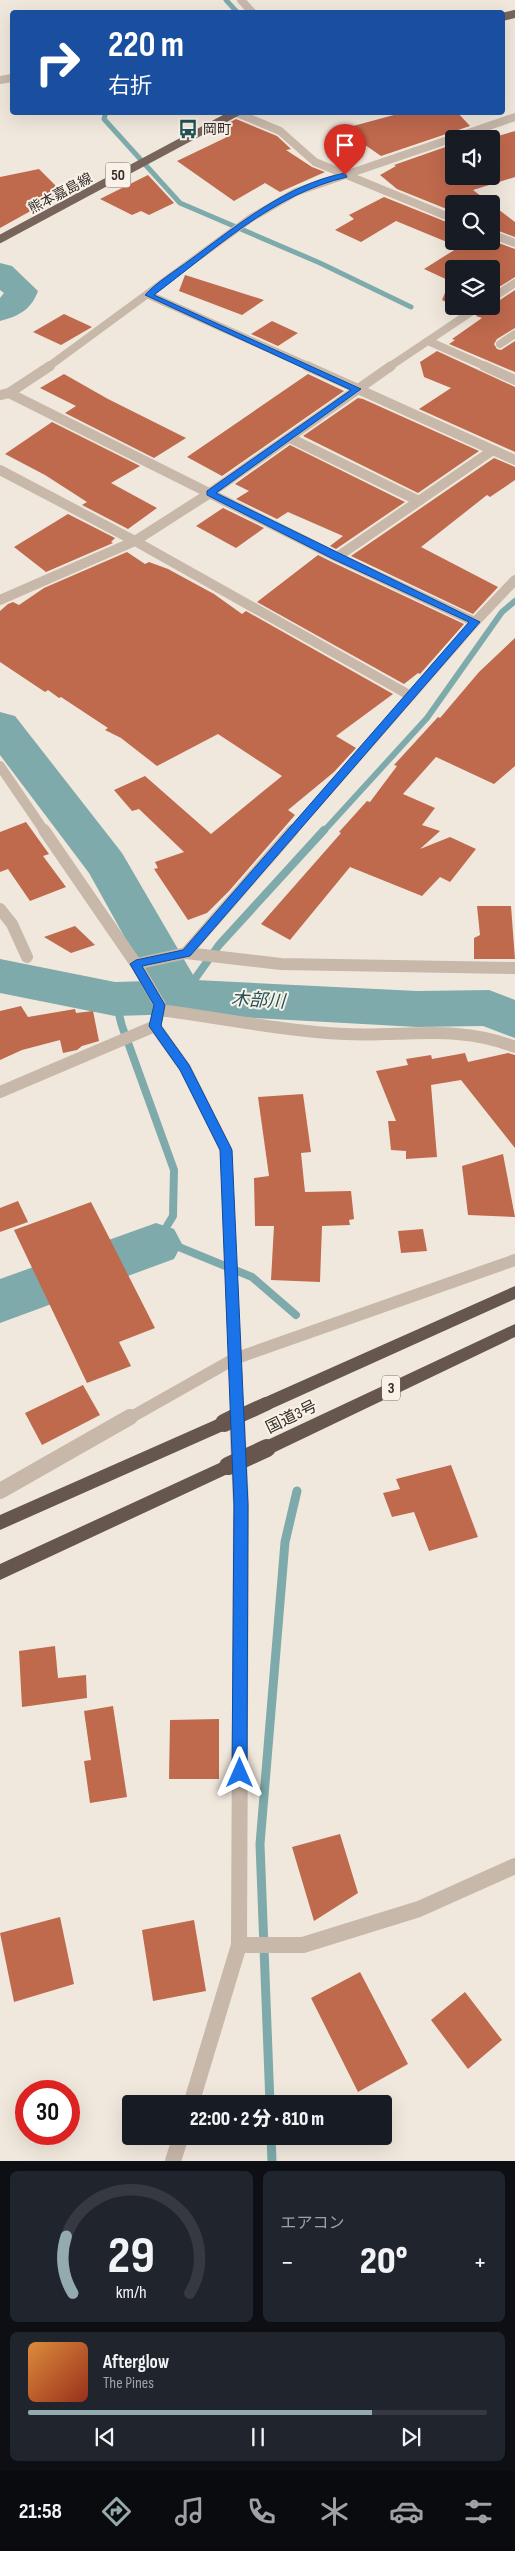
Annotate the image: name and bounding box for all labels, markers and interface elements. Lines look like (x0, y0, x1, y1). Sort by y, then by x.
text: 220 m (108, 24, 184, 67)
icon: right (25, 30, 90, 95)
text: 右折 (108, 73, 152, 100)
bus stop icon: 岡町 (177, 118, 199, 140)
place label: 岡町 (203, 121, 231, 138)
pin (324, 124, 366, 175)
map controls (445, 130, 500, 315)
button: sound (445, 130, 500, 185)
icon: arrive (331, 131, 359, 159)
road number: 50 (106, 162, 130, 188)
street label: 熊本嘉島線 (25, 170, 95, 217)
button: search (445, 195, 500, 250)
button: layers (445, 260, 500, 315)
water label: 木部川 (230, 989, 287, 1013)
road number: 3 (382, 1376, 400, 1400)
street label: 国道3号 (263, 1397, 320, 1438)
position arrow (213, 1746, 265, 1798)
speed limit sign: 30 (15, 2080, 80, 2145)
text: 22:00 · 2 分 · 810 m (190, 2108, 324, 2131)
text: エアコン (281, 2214, 345, 2233)
text: 29 (108, 2225, 155, 2288)
text: 20° (360, 2239, 408, 2284)
text: − (281, 2246, 294, 2279)
text: + (473, 2246, 487, 2279)
text: km/h (116, 2282, 147, 2303)
text: Afterglow (103, 2351, 169, 2374)
text: The Pines (103, 2374, 154, 2393)
icon: previous (91, 2423, 119, 2451)
icon: pause (244, 2423, 272, 2451)
icon: next (397, 2423, 425, 2451)
icon: directions (99, 2494, 134, 2529)
icon: music (172, 2494, 207, 2529)
icon: phone (244, 2494, 279, 2529)
icon: climate (317, 2494, 352, 2529)
icon: car (389, 2494, 424, 2529)
icon: filters (461, 2494, 496, 2529)
text: 21:58 (19, 2498, 62, 2525)

